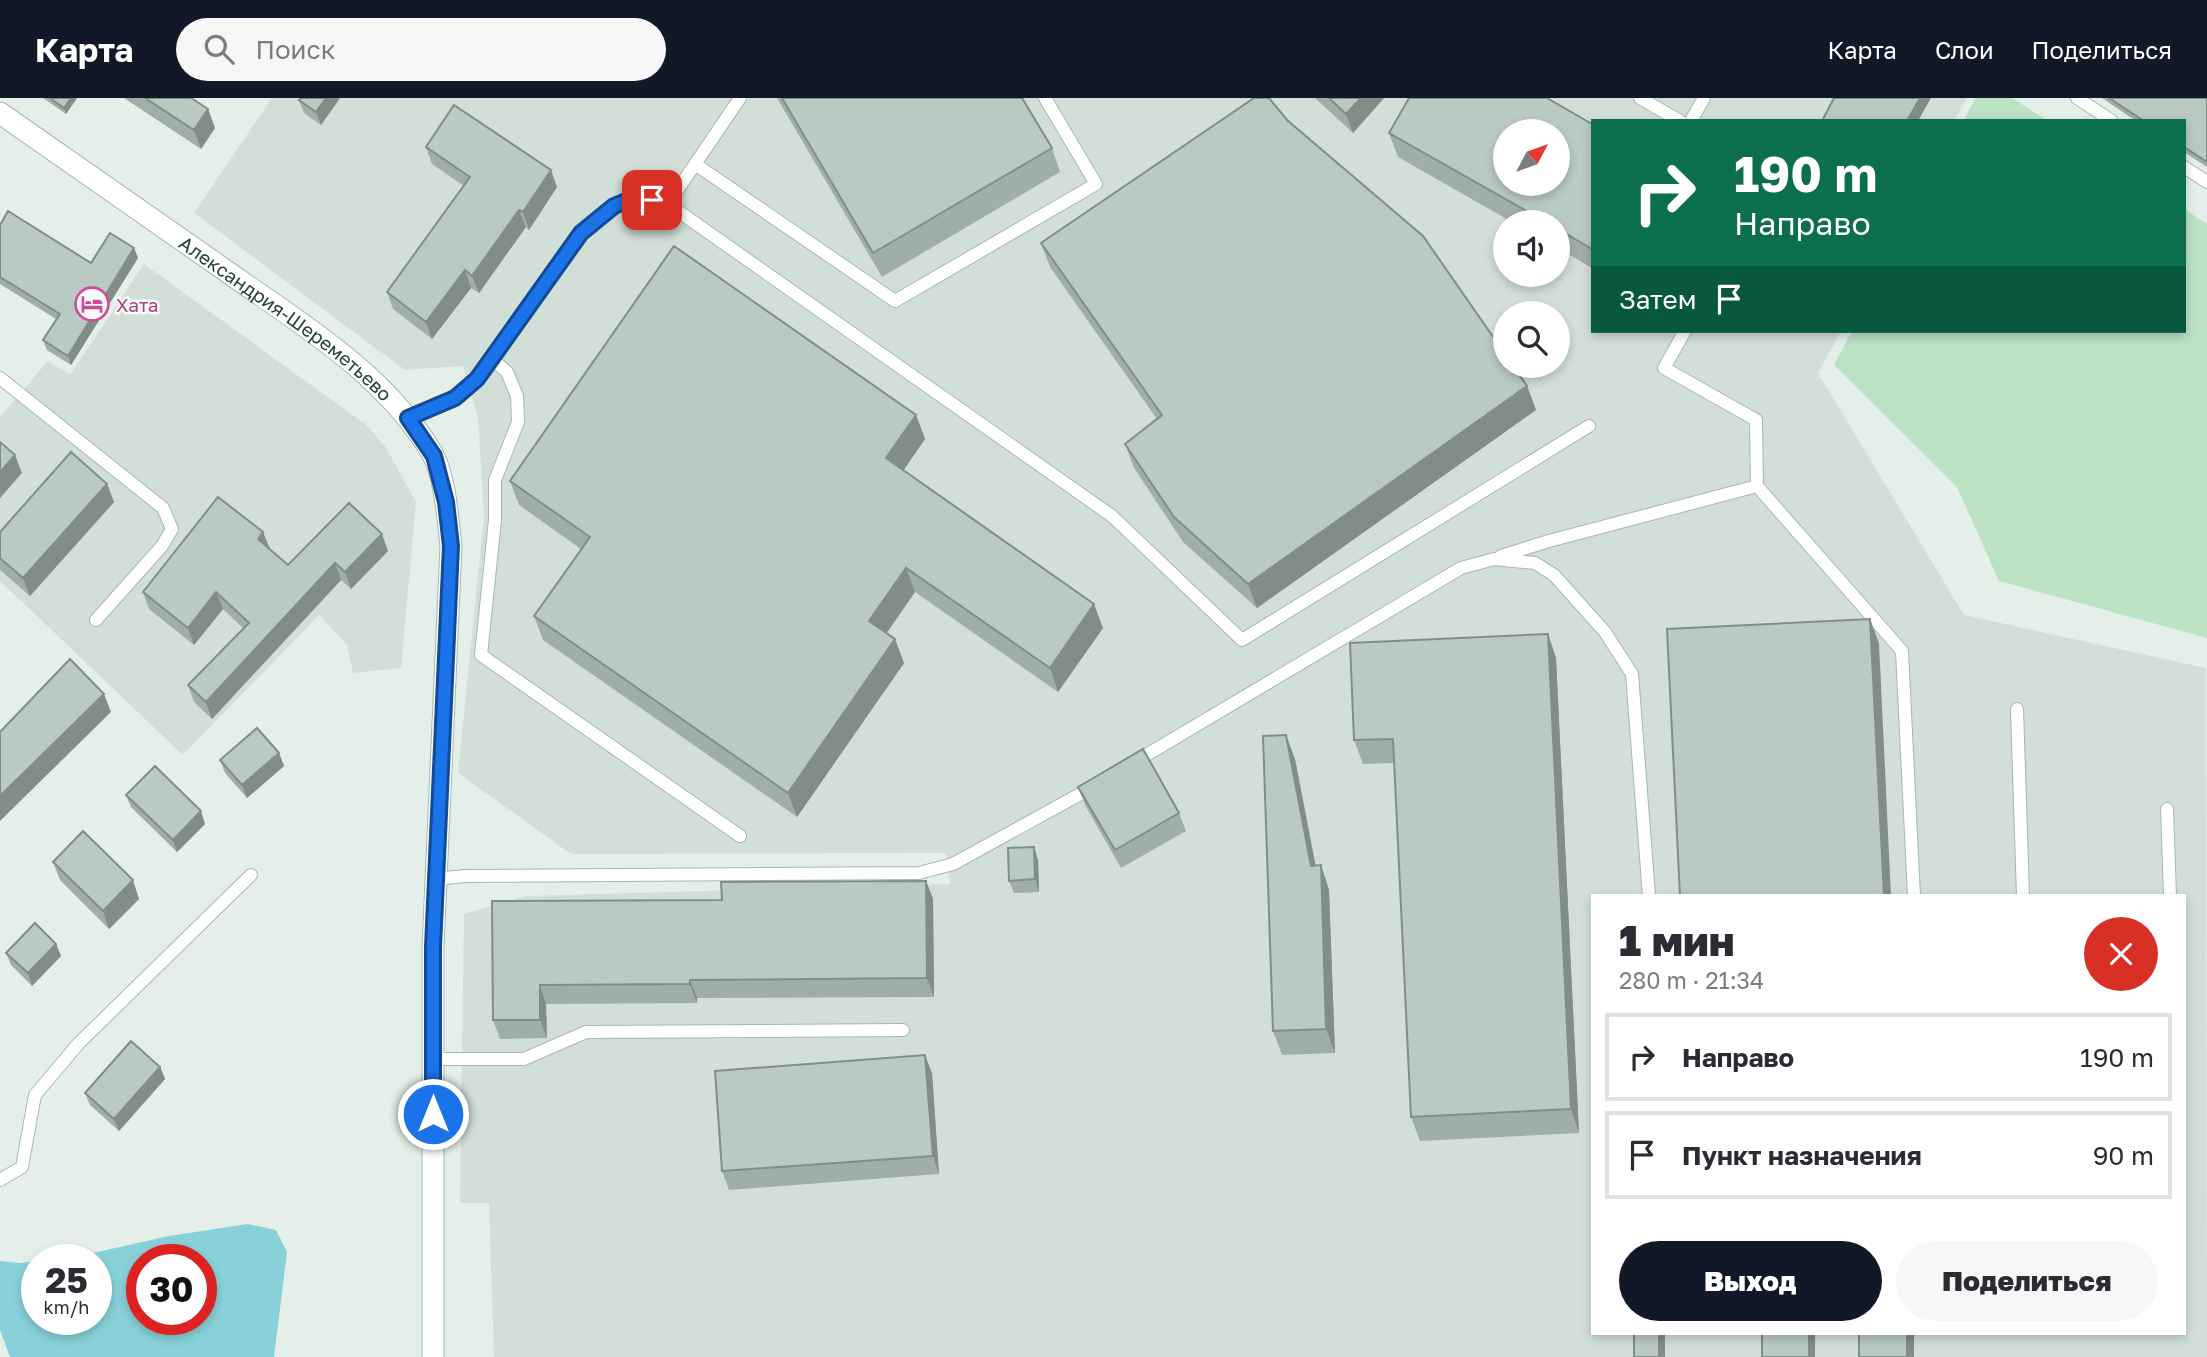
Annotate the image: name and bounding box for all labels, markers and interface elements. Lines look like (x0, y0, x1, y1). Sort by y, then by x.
search box (176, 18, 666, 81)
text: Карта (35, 30, 134, 69)
icon: search (200, 30, 238, 68)
text: Поиск (256, 34, 336, 65)
text: Карта (1827, 35, 1897, 64)
text: Слои (1935, 35, 1994, 64)
text: Поделиться (2032, 35, 2172, 64)
north arrow (1493, 119, 1570, 196)
map controls (1493, 119, 1570, 378)
text: 190 m (1734, 144, 1877, 203)
icon: right (1619, 147, 1710, 238)
pin (622, 170, 682, 230)
icon: arrive (633, 181, 671, 219)
text: Направо (1734, 204, 1871, 242)
button: sound (1493, 210, 1570, 287)
street label: Александрия-Шереметьево (175, 230, 397, 405)
icon: arrive (1710, 280, 1748, 318)
text: Затем (1619, 284, 1696, 315)
hotel icon: Хата (73, 285, 111, 323)
place label: Хата (116, 293, 159, 316)
button: search (1493, 301, 1570, 378)
text: 1 мин (1619, 915, 1735, 965)
button: close (2084, 917, 2158, 991)
text: 280 m · 21:34 (1619, 966, 1764, 994)
icon: right (1623, 1038, 1661, 1076)
text: Направо (1682, 1042, 1794, 1073)
text: 190 m (2080, 1042, 2154, 1073)
position arrow (396, 1077, 470, 1151)
icon: arrive (1623, 1136, 1661, 1174)
text: Пункт назначения (1682, 1140, 1922, 1171)
text: 90 m (2093, 1140, 2154, 1171)
button: Выход (1619, 1241, 1882, 1321)
button: Поделиться (1896, 1241, 2158, 1321)
speed limit sign: 30 (126, 1244, 217, 1335)
text: 25 (45, 1259, 88, 1301)
text: km/h (44, 1296, 89, 1318)

